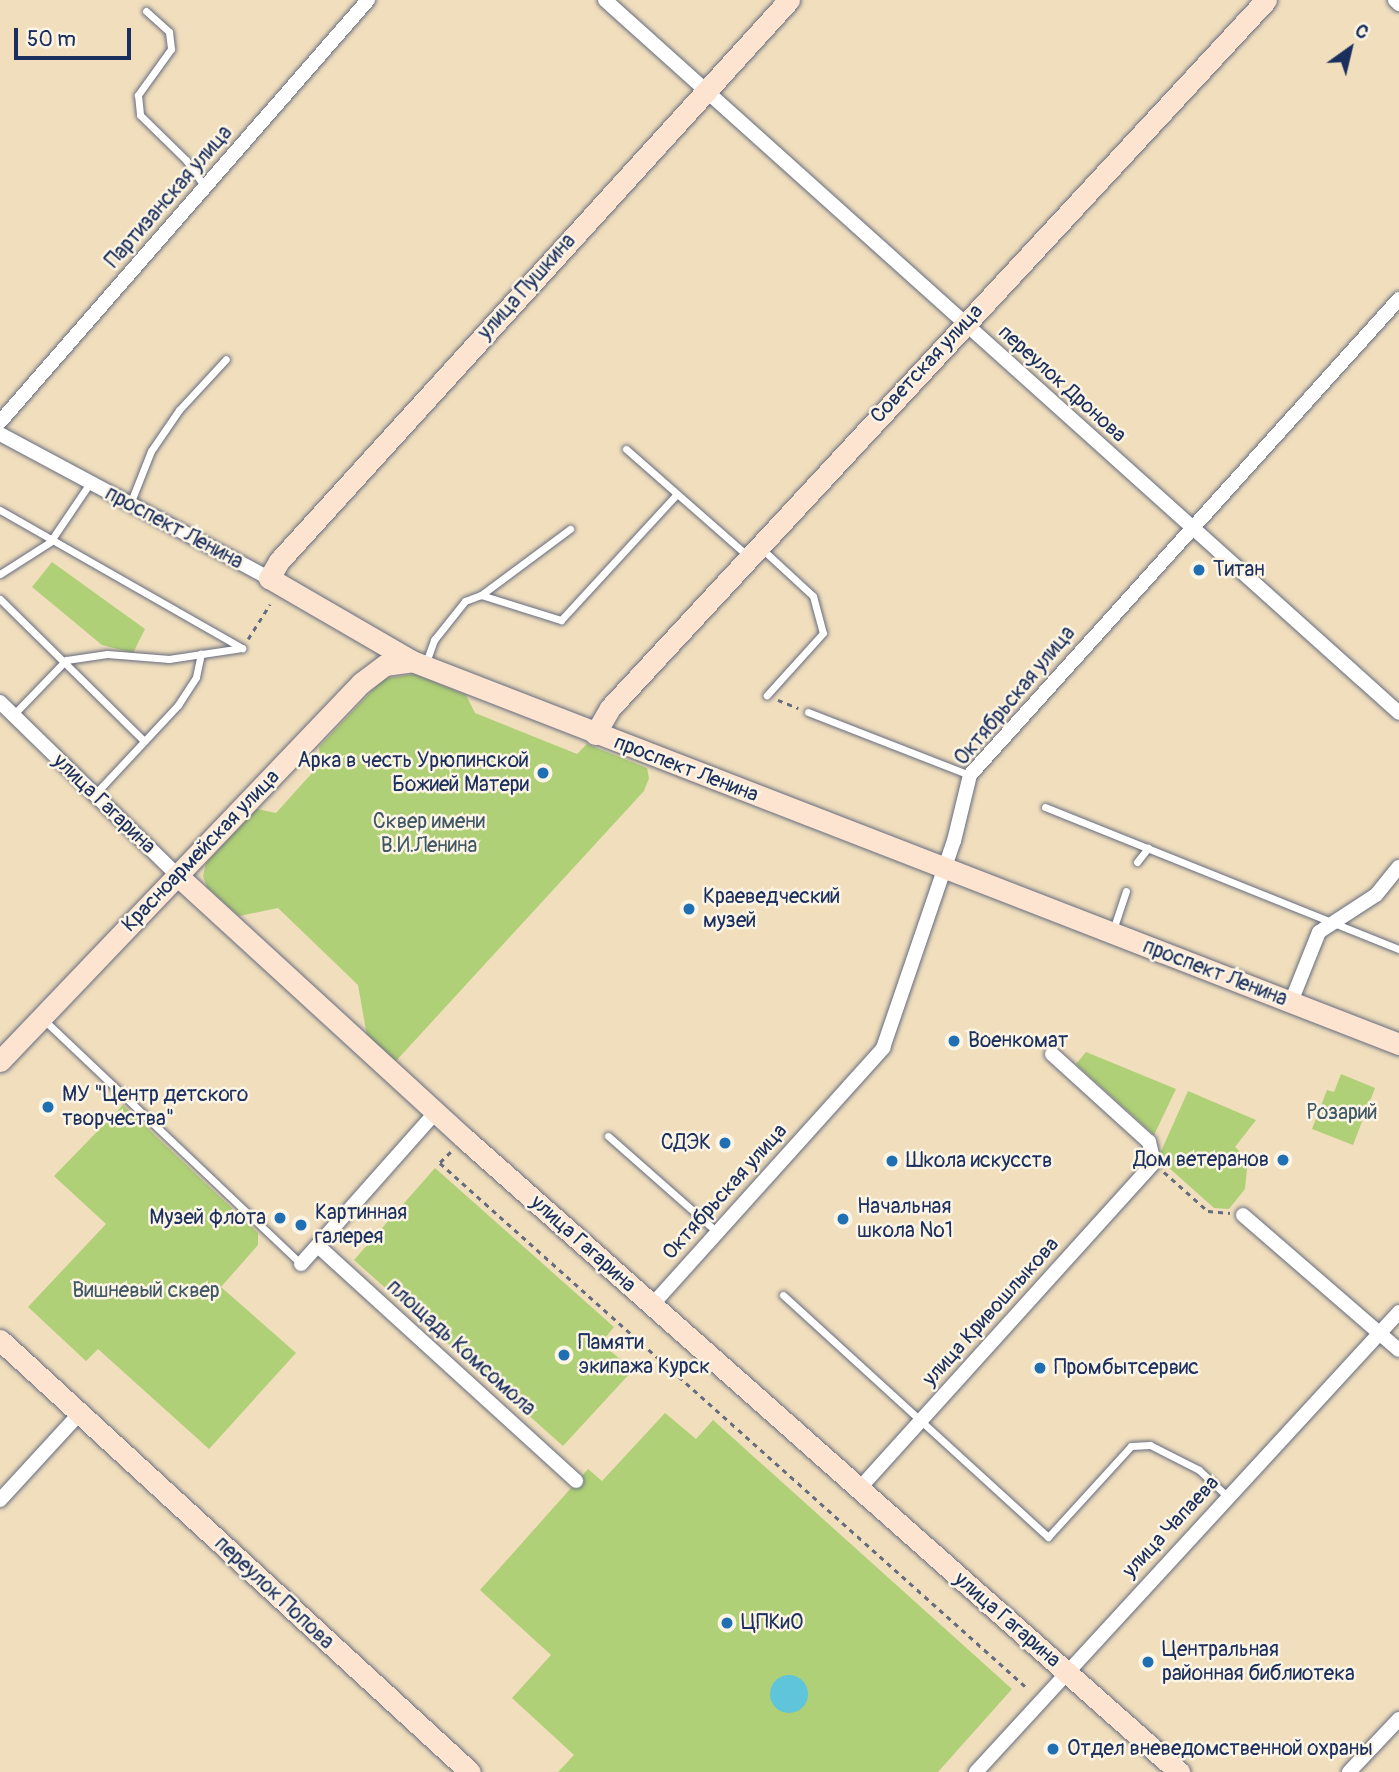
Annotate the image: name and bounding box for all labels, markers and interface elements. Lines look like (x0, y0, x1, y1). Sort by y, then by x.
scale bar (18, 14, 135, 58)
north arrow (1315, 14, 1385, 84)
text: С (1350, 18, 1373, 45)
text: 50 m (27, 26, 76, 53)
street label: Партизанская улица (100, 121, 238, 273)
street label: улица Пушкина (473, 229, 581, 345)
street label: Советская улица (865, 299, 989, 429)
street label: переулок Дронова (993, 320, 1131, 448)
street label: проспект Ленина (101, 481, 247, 575)
place label: Титан (1213, 557, 1265, 583)
marker: Титан (1191, 562, 1207, 578)
street label: Октябрьская улица (949, 621, 1081, 771)
street label: проспект Ленина (610, 730, 762, 808)
place label: Арка в честь Урюпинской Божией Матери (297, 748, 529, 798)
street label: улица Гагарина (47, 749, 161, 859)
street label: Красноармейская улица (117, 765, 285, 937)
marker: Арка в честь Урюпинской Божией Матери (535, 765, 551, 781)
park label: Сквер имени В.И.Ленина (373, 809, 485, 859)
place label: Краеведческий музей (703, 884, 840, 934)
marker: Краеведческий музей (681, 901, 697, 917)
street label: проспект Ленина (1139, 934, 1291, 1012)
place label: Военкомат (968, 1028, 1068, 1054)
marker: Военкомат (946, 1033, 962, 1049)
place label: МУ "Центр детского творчества" (62, 1082, 248, 1132)
marker: МУ "Центр детского творчества" (40, 1099, 56, 1115)
park label: Розарий (1307, 1100, 1377, 1126)
street label: Октябрьская улица (657, 1119, 793, 1265)
place label: СДЭК (661, 1130, 711, 1156)
marker: СДЭК (717, 1135, 733, 1151)
place label: Дом ветеранов (1133, 1147, 1269, 1173)
place label: Школа искусств (906, 1148, 1052, 1174)
marker: Дом ветеранов (1275, 1152, 1291, 1168)
marker: Школа искусств (884, 1153, 900, 1169)
street label: улица Гагарина (525, 1190, 641, 1298)
place label: Начальная школа №1 (857, 1194, 953, 1244)
place label: Картинная галерея (315, 1200, 407, 1250)
place label: Музей флота (149, 1205, 266, 1231)
marker: Музей флота (272, 1210, 288, 1226)
marker: Начальная школа №1 (835, 1211, 851, 1227)
marker: Картинная галерея (293, 1217, 309, 1233)
street label: улица Кривошлыкова (918, 1232, 1064, 1392)
street label: площадь Комсомола (381, 1275, 541, 1421)
park label: Вишневый сквер (72, 1278, 220, 1304)
place label: Памяти экипажа Курск (578, 1330, 710, 1380)
marker: Памяти экипажа Курск (556, 1347, 572, 1363)
place label: Промбытсервис (1054, 1355, 1199, 1381)
marker: Промбытсервис (1032, 1360, 1048, 1376)
street label: улица Чапаева (1117, 1471, 1225, 1583)
street label: переулок Попова (209, 1531, 339, 1655)
street label: улица Гагарина (949, 1567, 1065, 1673)
place label: ЦПКиО (741, 1610, 803, 1636)
marker: ЦПКиО (719, 1615, 735, 1631)
place label: Центральная районная библиотека (1162, 1637, 1355, 1687)
marker: Центральная районная библиотека (1140, 1654, 1156, 1670)
place label: Отдел вневедомственной охраны (1067, 1736, 1373, 1762)
marker: Отдел вневедомственной охраны (1045, 1741, 1061, 1757)

